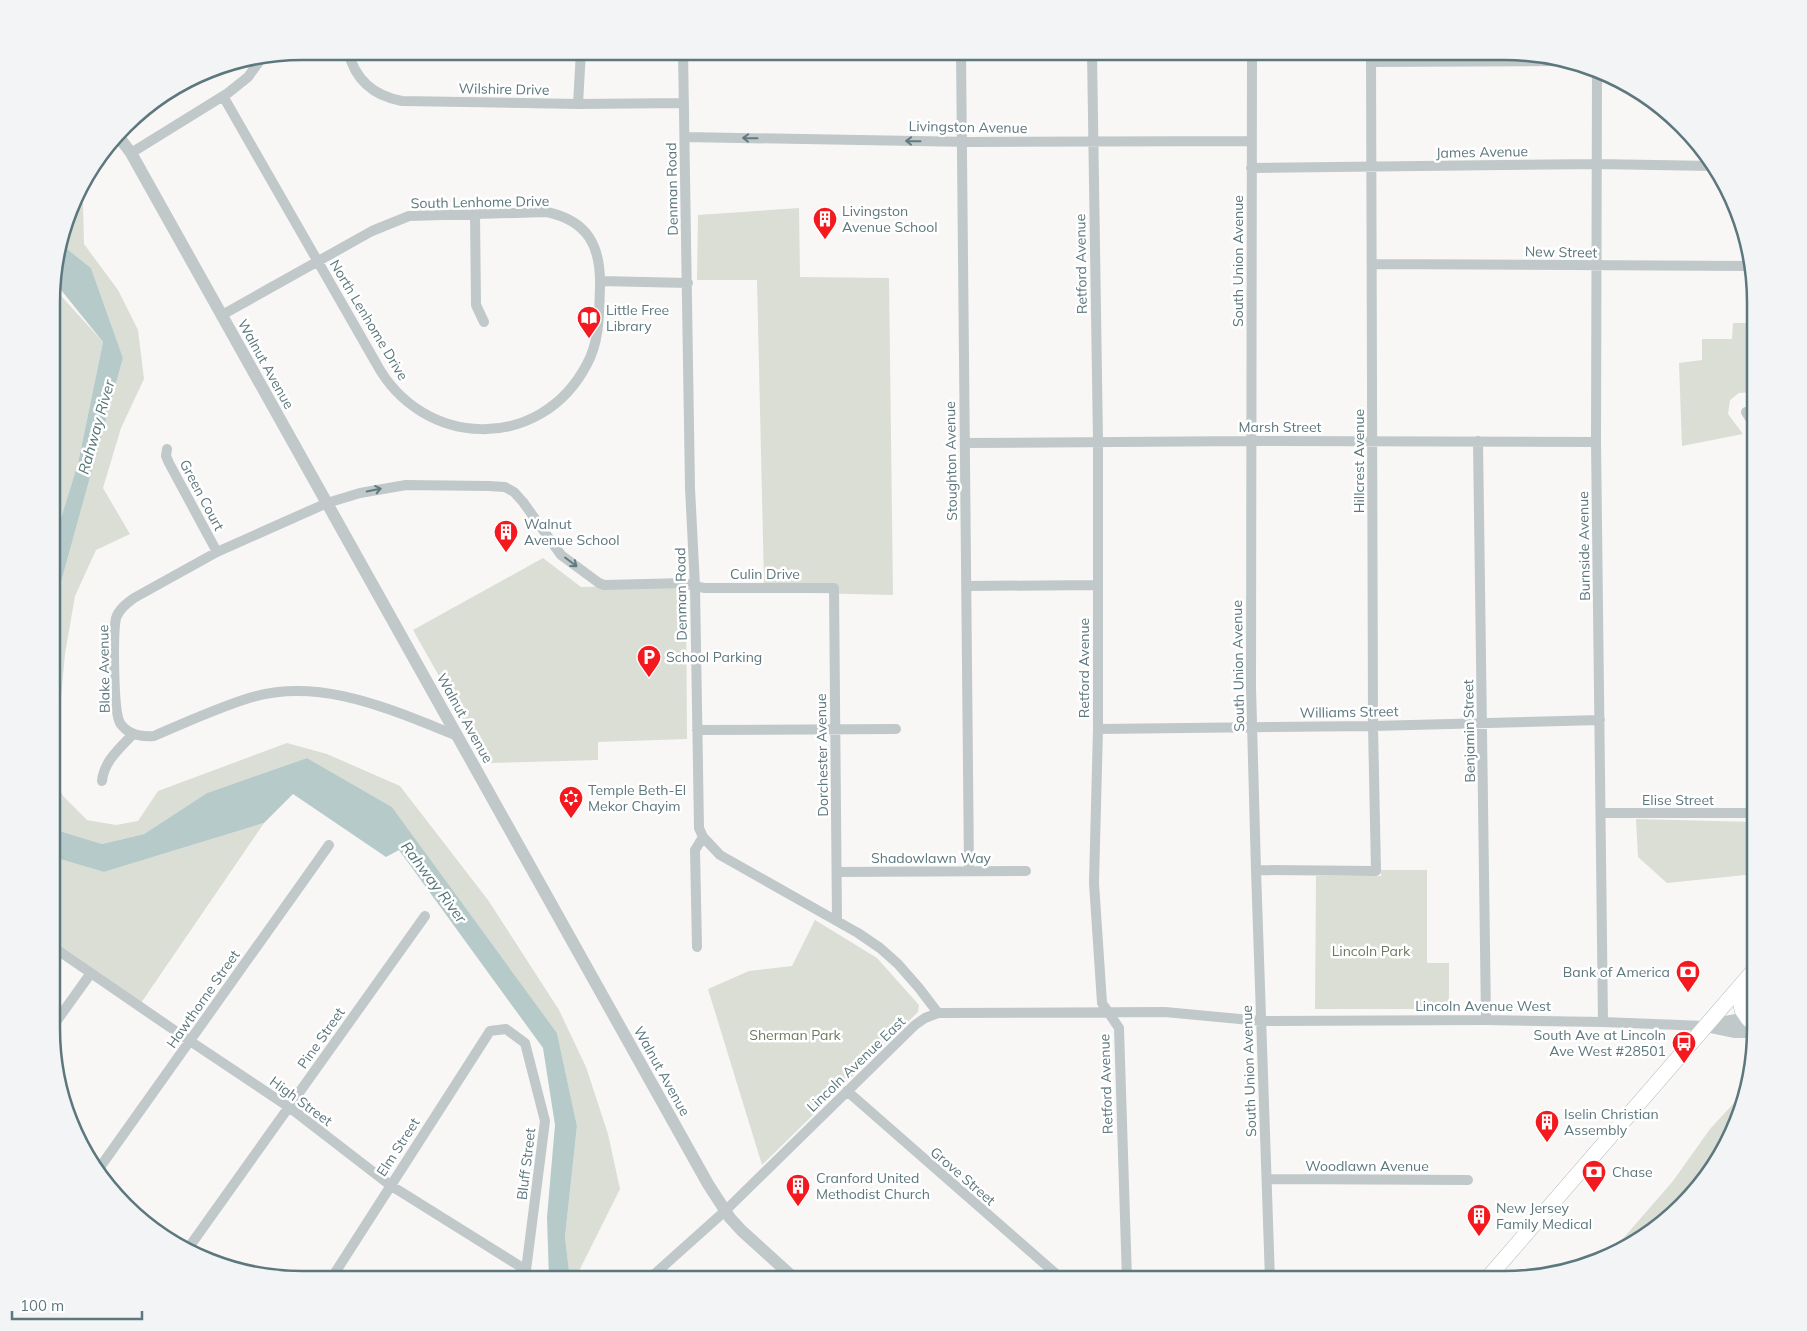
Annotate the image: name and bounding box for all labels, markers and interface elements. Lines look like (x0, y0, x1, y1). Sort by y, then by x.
street label: Wilshire Drive (458, 79, 550, 99)
street label: Livingston Avenue (909, 117, 1027, 137)
one-way arrow (742, 133, 758, 143)
one-way arrow (905, 136, 921, 145)
street label: Denman Road (662, 142, 682, 236)
street label: James Avenue (1436, 142, 1528, 162)
street label: South Lenhome Drive (411, 192, 549, 212)
street label: South Union Avenue (1229, 195, 1247, 327)
place label: Livingston Avenue School (842, 202, 938, 236)
building icon: Livingston Avenue School (812, 206, 838, 240)
street label: Retford Avenue (1071, 214, 1091, 314)
street label: New Street (1525, 242, 1598, 262)
street label: North Lenhome Drive (326, 256, 412, 384)
place label: Little Free Library (606, 301, 669, 335)
library icon: Little Free Library (576, 305, 602, 339)
street label: Walnut Avenue (234, 316, 298, 412)
water label: Rahway River (73, 377, 119, 476)
street label: Stoughton Avenue (941, 401, 961, 521)
street label: Hillcrest Avenue (1350, 409, 1368, 513)
street label: Marsh Street (1239, 418, 1322, 436)
street label: Green Court (176, 456, 228, 534)
one-way arrow (365, 485, 381, 494)
street label: Burnside Avenue (1574, 491, 1594, 601)
place label: Walnut Avenue School (524, 515, 620, 549)
building icon: Walnut Avenue School (493, 519, 519, 553)
street label: Denman Road (671, 547, 691, 641)
one-way arrow (564, 557, 578, 567)
street label: Culin Drive (730, 565, 800, 583)
street label: South Union Avenue (1228, 600, 1248, 732)
street label: Retford Avenue (1075, 618, 1093, 718)
street label: Blake Avenue (94, 625, 114, 713)
parking icon: School Parking (636, 644, 662, 678)
place label: School Parking (666, 648, 762, 666)
street label: Walnut Avenue (433, 670, 497, 766)
street label: Benjamin Street (1459, 679, 1479, 783)
street label: Dorchester Avenue (812, 693, 832, 817)
street label: Williams Street (1299, 702, 1399, 722)
place label: Temple Beth-El Mekor Chayim (588, 781, 686, 815)
synagogue icon: Temple Beth-El Mekor Chayim (558, 785, 584, 819)
street label: Elise Street (1642, 791, 1714, 809)
water label: Rahway River (397, 837, 471, 927)
street label: Shadowlawn Way (871, 849, 992, 867)
park label: Lincoln Park (1332, 942, 1411, 960)
street label: Hawthorne Street (162, 946, 244, 1052)
bank icon: Bank of America (1675, 959, 1701, 993)
place label: Bank of America (1563, 963, 1670, 981)
street label: Lincoln Avenue West (1415, 997, 1551, 1015)
street label: Pine Street (293, 1004, 349, 1072)
street label: South Union Avenue (1238, 1005, 1260, 1137)
street label: Lincoln Avenue East (803, 1012, 909, 1116)
street label: Walnut Avenue (630, 1023, 694, 1119)
park label: Sherman Park (749, 1026, 842, 1044)
place label: South Ave at Lincoln Ave West #28501 (1533, 1026, 1666, 1060)
bus stop icon: South Ave at Lincoln Ave West #28501 (1671, 1030, 1697, 1064)
street label: Retford Avenue (1095, 1034, 1117, 1134)
street label: High Street (266, 1072, 336, 1130)
place label: Iselin Christian Assembly (1564, 1105, 1659, 1139)
building icon: Iselin Christian Assembly (1534, 1109, 1560, 1143)
street label: Elm Street (372, 1114, 424, 1180)
street label: Bluff Street (513, 1127, 539, 1201)
street label: Grove Street (927, 1143, 999, 1209)
street label: Woodlawn Avenue (1305, 1157, 1429, 1175)
bank icon: Chase (1581, 1159, 1607, 1193)
place label: Chase (1612, 1163, 1653, 1181)
place label: Cranford United Methodist Church (816, 1169, 930, 1203)
building icon: Cranford United Methodist Church (785, 1173, 811, 1207)
place label: New Jersey Family Medical (1496, 1199, 1592, 1233)
building icon: New Jersey Family Medical (1466, 1203, 1492, 1237)
scale bar (12, 1288, 142, 1320)
text: 100 m (20, 1296, 64, 1315)

